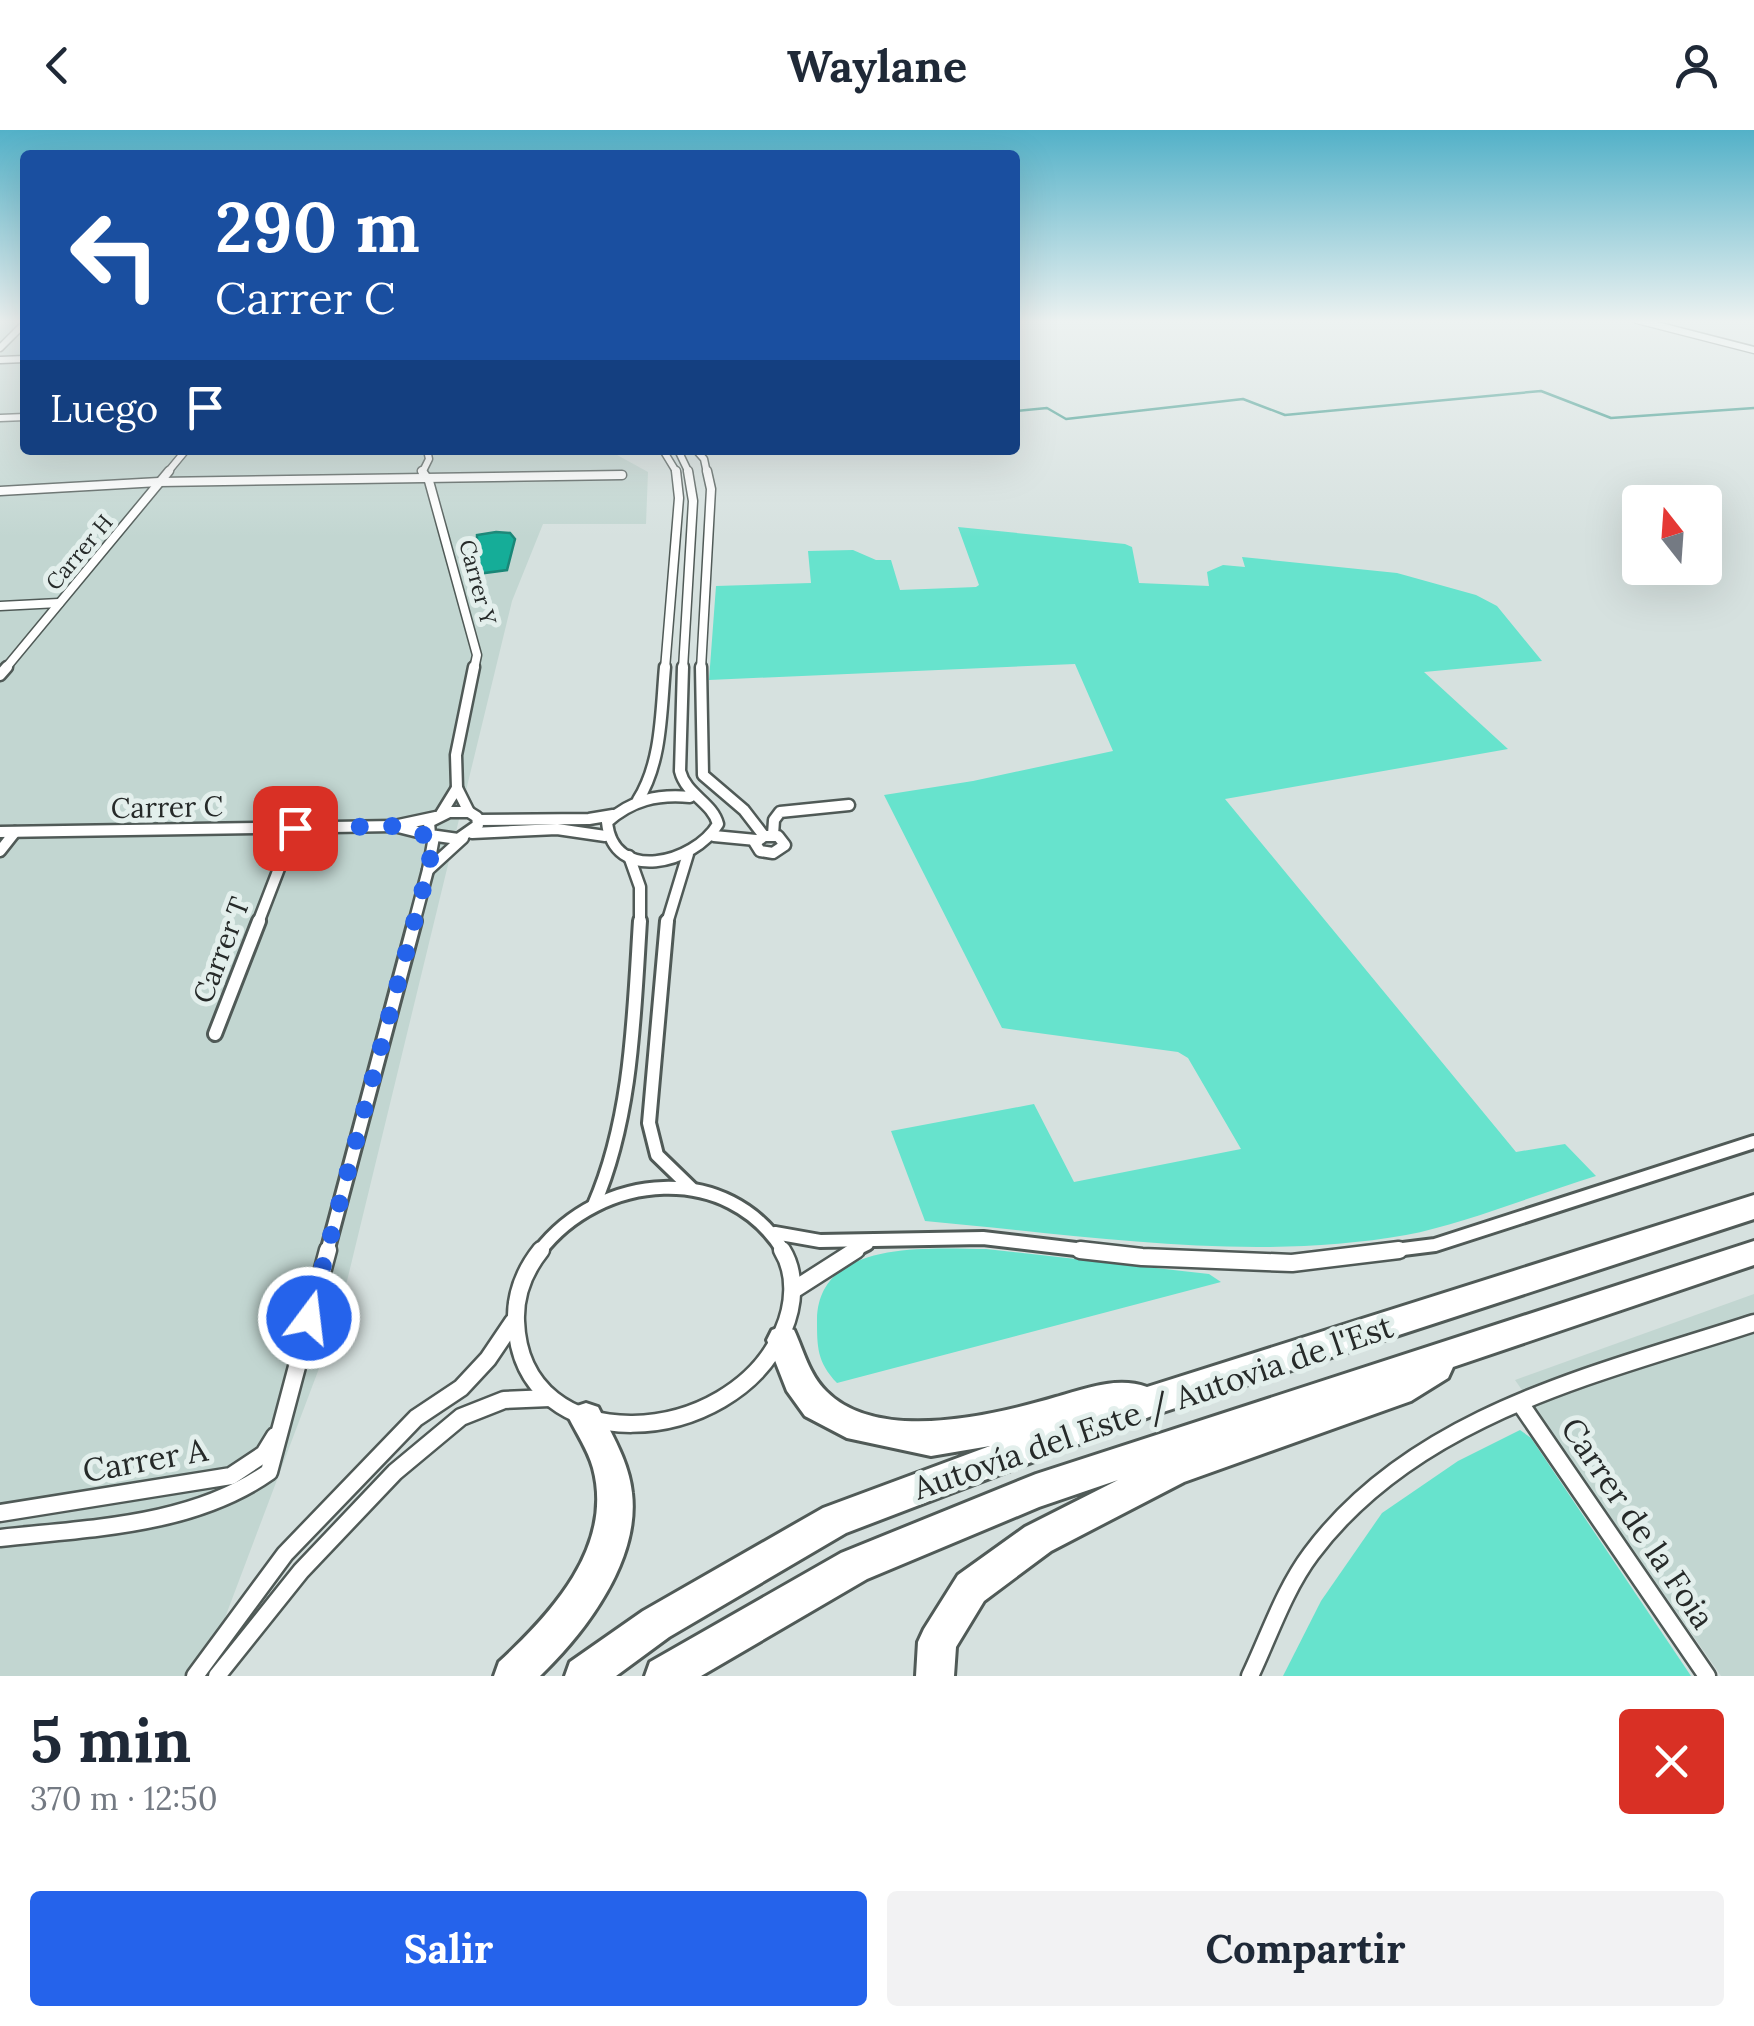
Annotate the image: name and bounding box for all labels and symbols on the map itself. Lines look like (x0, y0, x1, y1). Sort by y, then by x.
north arrow (1622, 485, 1722, 585)
street label: Carrer H (39, 509, 119, 595)
street label: Carrer Y (453, 536, 503, 629)
pin (253, 786, 338, 871)
street label: Carrer C (111, 788, 223, 826)
street label: Carrer T (184, 892, 258, 1008)
position arrow (257, 1266, 361, 1370)
street label: Autovía del Este / Autovia de l'Est (907, 1305, 1399, 1509)
street label: Carrer de la Foia (1552, 1410, 1724, 1636)
street label: Carrer A (79, 1429, 212, 1491)

